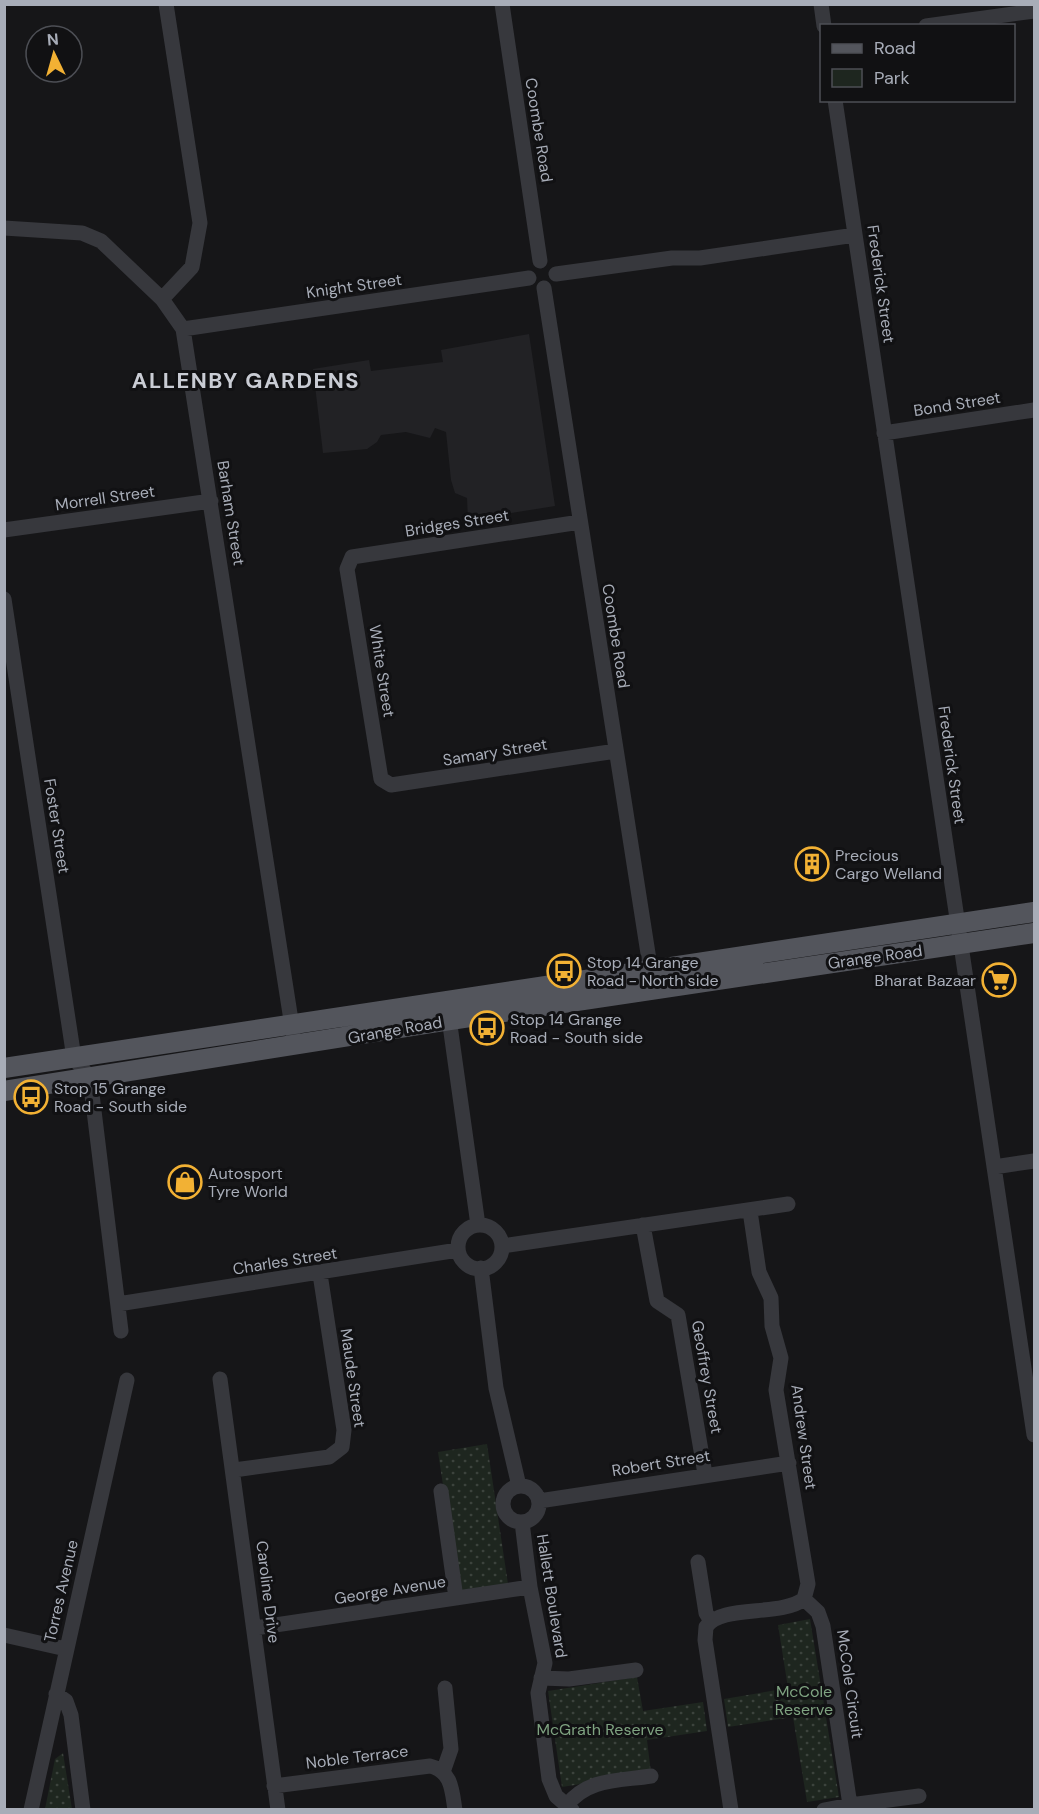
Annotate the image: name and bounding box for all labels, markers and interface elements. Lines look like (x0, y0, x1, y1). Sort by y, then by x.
north arrow (24, 24, 84, 84)
legend (820, 24, 1015, 102)
text: N (46, 29, 59, 51)
text: Road (874, 36, 916, 60)
text: Park (874, 66, 910, 90)
street label: Coombe Road (520, 76, 558, 184)
street label: Frederick Street (862, 224, 900, 344)
street label: Knight Street (305, 269, 403, 303)
district label: ALLENBY GARDENS (132, 366, 360, 395)
street label: Bond Street (912, 387, 1002, 421)
street label: Barham Street (212, 459, 250, 567)
street label: Morrell Street (54, 481, 156, 515)
street label: Bridges Street (404, 504, 510, 542)
street label: Coombe Road (597, 582, 635, 690)
street label: White Street (364, 623, 400, 719)
street label: Frederick Street (933, 705, 971, 825)
street label: Samary Street (441, 733, 549, 771)
street label: Foster Street (39, 777, 75, 875)
place label: Precious Cargo Welland (835, 845, 942, 884)
building icon: Precious Cargo Welland (794, 846, 830, 882)
street label: Grange Road (826, 940, 924, 974)
place label: Stop 14 Grange Road - North side (587, 952, 719, 991)
bus stop icon: Stop 14 Grange Road - North side (546, 953, 582, 989)
supermarket icon: Bharat Bazaar (981, 962, 1017, 998)
place label: Bharat Bazaar (875, 970, 976, 991)
place label: Stop 14 Grange Road - South side (510, 1009, 643, 1048)
bus stop icon: Stop 14 Grange Road - South side (469, 1010, 505, 1046)
street label: Grange Road (346, 1011, 444, 1049)
place label: Stop 15 Grange Road - South side (54, 1078, 187, 1117)
bus stop icon: Stop 15 Grange Road - South side (13, 1079, 49, 1115)
place label: Autosport Tyre World (208, 1163, 288, 1202)
shop icon: Autosport Tyre World (167, 1164, 203, 1200)
street label: Charles Street (231, 1242, 339, 1280)
street label: Geoffrey Street (687, 1319, 727, 1435)
street label: Maude Street (336, 1327, 370, 1429)
street label: Andrew Street (786, 1383, 822, 1491)
street label: Robert Street (610, 1445, 712, 1481)
street label: Hallett Boulevard (532, 1532, 572, 1660)
street label: Torres Avenue (39, 1538, 83, 1644)
street label: Caroline Drive (251, 1540, 285, 1644)
street label: George Avenue (333, 1571, 447, 1609)
street label: McCole Circuit (832, 1628, 868, 1740)
park label: McCole Reserve (775, 1681, 833, 1720)
park label: McGrath Reserve (536, 1719, 664, 1740)
street label: Noble Terrace (305, 1740, 409, 1774)

